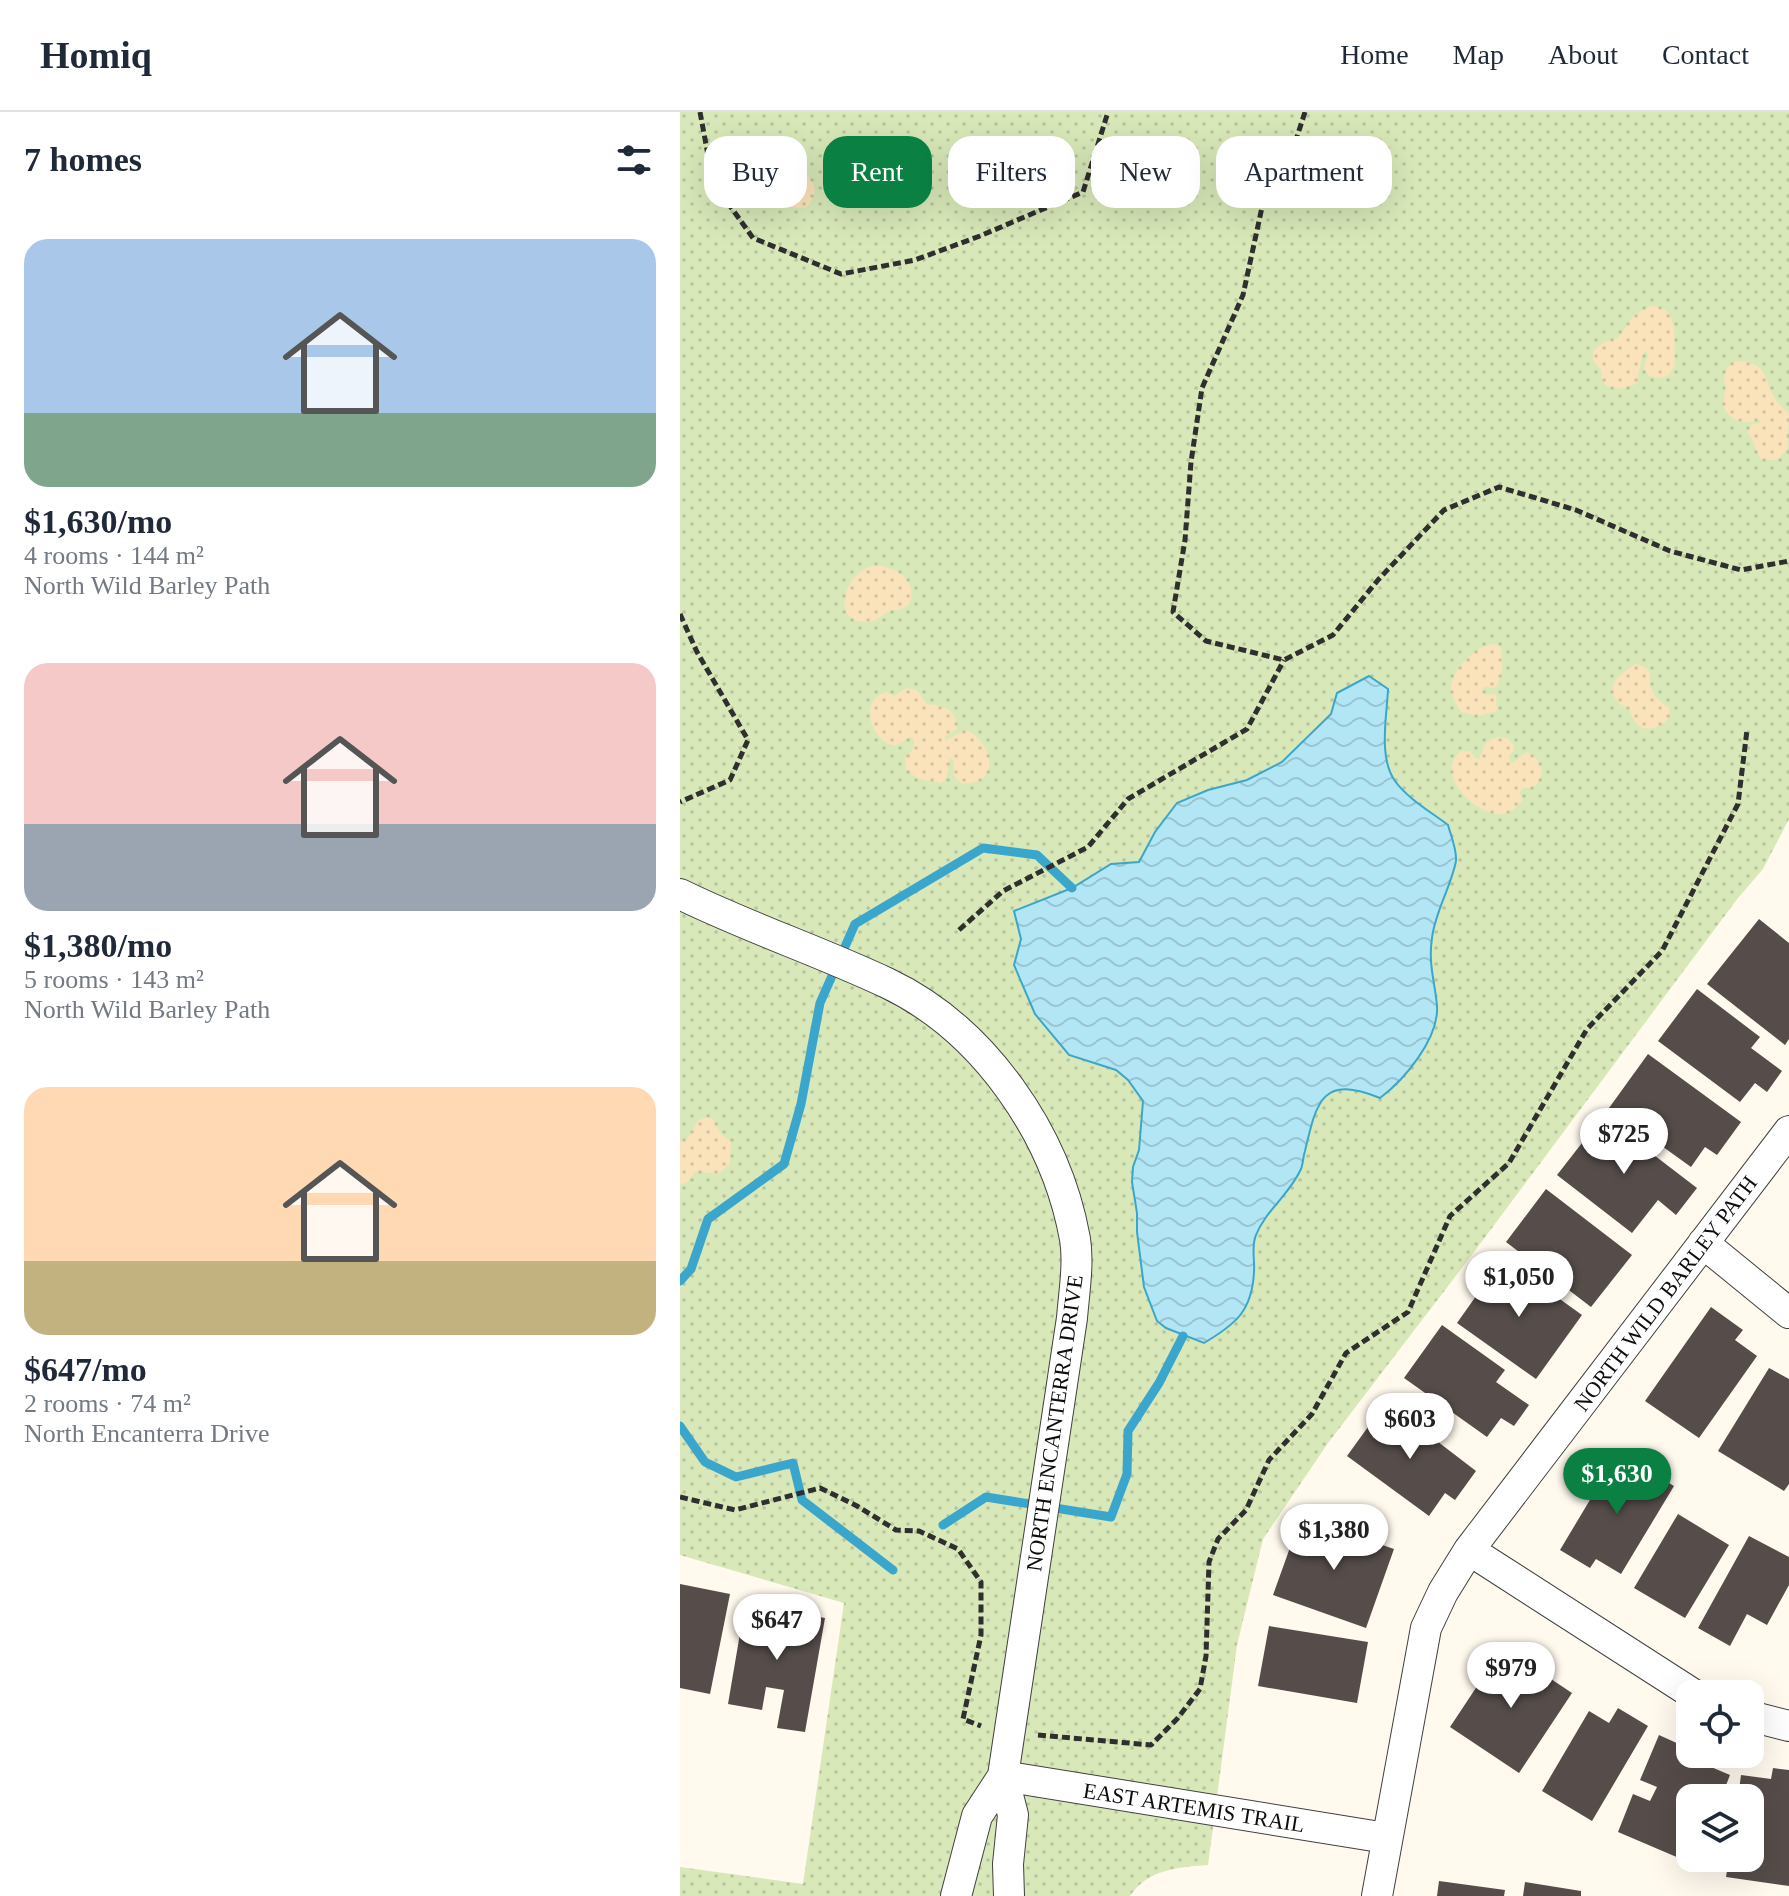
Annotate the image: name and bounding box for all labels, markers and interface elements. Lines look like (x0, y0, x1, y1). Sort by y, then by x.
text: Homiq (40, 34, 152, 76)
text: Home (1340, 39, 1409, 70)
text: Map (1453, 39, 1504, 70)
text: About (1548, 39, 1618, 70)
text: Contact (1662, 39, 1749, 70)
chip: Buy (704, 136, 807, 208)
chip: Rent (823, 136, 932, 208)
chip: Filters (948, 136, 1075, 208)
chip: New (1091, 136, 1200, 208)
chip: Apartment (1216, 136, 1392, 208)
icon: filters (612, 138, 656, 182)
text: 7 homes (24, 141, 142, 178)
icon: home (268, 291, 412, 435)
text: $1,630/mo (24, 503, 172, 540)
text: 4 rooms · 144 m² (24, 541, 204, 570)
text: North Wild Barley Path (24, 571, 270, 600)
icon: home (268, 715, 412, 859)
text: $1,380/mo (24, 927, 172, 964)
text: 5 rooms · 143 m² (24, 965, 204, 994)
text: North Wild Barley Path (24, 995, 270, 1024)
pin: $725 (1577, 1108, 1671, 1176)
text: $725 (1598, 1119, 1650, 1148)
icon: home (268, 1139, 412, 1283)
street label: NORTH WILD BARLEY PATH (1569, 1171, 1762, 1416)
pin: $1,050 (1454, 1251, 1584, 1319)
text: $1,050 (1483, 1262, 1555, 1291)
street label: NORTH ENCANTERRA DRIVE (1021, 1273, 1088, 1573)
text: $647/mo (24, 1351, 147, 1388)
text: 2 rooms · 74 m² (24, 1389, 191, 1418)
pin: $603 (1363, 1393, 1457, 1461)
text: $603 (1384, 1404, 1436, 1433)
text: North Encanterra Drive (24, 1419, 269, 1448)
pin: $1,630 (1552, 1448, 1682, 1516)
text: $1,630 (1581, 1459, 1653, 1488)
pin: $1,380 (1269, 1504, 1399, 1572)
text: $1,380 (1298, 1515, 1370, 1544)
pin: $647 (730, 1594, 824, 1662)
text: $647 (751, 1605, 803, 1634)
pin: $979 (1464, 1642, 1558, 1710)
text: $979 (1485, 1653, 1537, 1682)
map controls (1676, 1680, 1764, 1872)
button: locate (1676, 1680, 1764, 1768)
street label: EAST ARTEMIS TRAIL (1081, 1778, 1306, 1837)
button: layers (1676, 1784, 1764, 1872)

